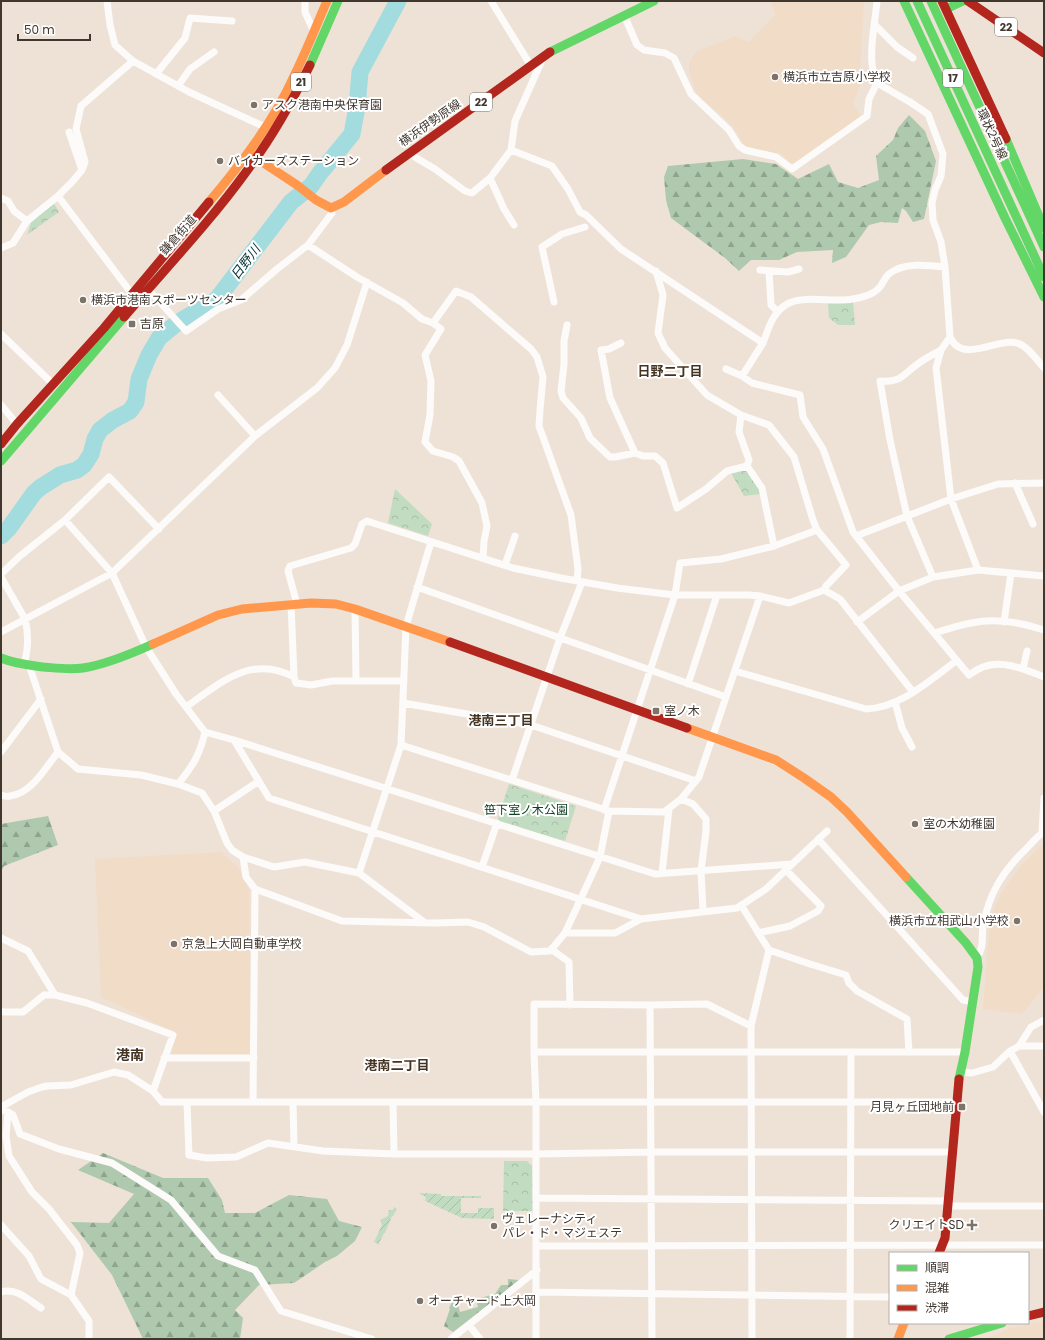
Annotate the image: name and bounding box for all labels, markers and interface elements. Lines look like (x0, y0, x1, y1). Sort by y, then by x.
scale bar (18, 16, 90, 42)
road number: 22 (995, 18, 1017, 36)
text: 50 m (24, 21, 55, 38)
place label: 横浜市立吉原小学校 (783, 68, 891, 85)
road number: 17 (943, 69, 963, 87)
marker: 横浜市立吉原小学校 (770, 72, 780, 82)
road number: 21 (291, 73, 311, 91)
road number: 22 (470, 93, 492, 111)
street label: 横浜伊勢原線 (395, 95, 464, 150)
place label: アスク港南中央保育園 (262, 96, 382, 113)
marker: アスク港南中央保育園 (249, 100, 259, 110)
street label: 環状2号線 (973, 105, 1012, 162)
place label: バイカーズステーション (228, 152, 359, 169)
marker: バイカーズステーション (215, 156, 225, 166)
street label: 鎌倉街道 (155, 211, 200, 258)
water label: 日野川 (226, 239, 266, 284)
place label: 横浜市港南スポーツセンター (91, 291, 247, 308)
marker: 横浜市港南スポーツセンター (78, 295, 88, 305)
place label: 吉原 (140, 315, 164, 332)
marker: 吉原 (127, 319, 137, 329)
district label: 日野二丁目 (637, 362, 703, 381)
place label: 室ノ木 (664, 702, 700, 719)
marker: 室ノ木 (651, 706, 661, 716)
district label: 港南三丁目 (468, 711, 534, 730)
park label: 笹下室ノ木公園 (484, 801, 568, 818)
place label: 室の木幼稚園 (923, 815, 995, 832)
marker: 室の木幼稚園 (910, 819, 920, 829)
place label: 横浜市立相武山小学校 (889, 912, 1009, 929)
marker: 横浜市立相武山小学校 (1012, 916, 1022, 926)
place label: 京急上大岡自動車学校 (182, 935, 302, 952)
marker: 京急上大岡自動車学校 (169, 939, 179, 949)
district label: 港南 (116, 1045, 144, 1065)
district label: 港南二丁目 (364, 1056, 430, 1075)
place label: 月見ヶ丘団地前 (870, 1098, 954, 1115)
marker: 月見ヶ丘団地前 (957, 1102, 967, 1112)
place label: ヴェレーナシティ パレ・ド・マジェステ (502, 1210, 622, 1241)
place label: クリエイトSD (888, 1216, 964, 1233)
marker: クリエイトSD (967, 1220, 977, 1230)
marker: ヴェレーナシティ パレ・ド・マジェステ (489, 1221, 499, 1231)
legend (889, 1252, 1029, 1324)
text: 順調 (925, 1259, 949, 1276)
text: 混雑 (925, 1279, 949, 1296)
place label: オーチャード上大岡 (428, 1292, 536, 1309)
marker: オーチャード上大岡 (415, 1296, 425, 1306)
text: 渋滞 (925, 1299, 949, 1316)

